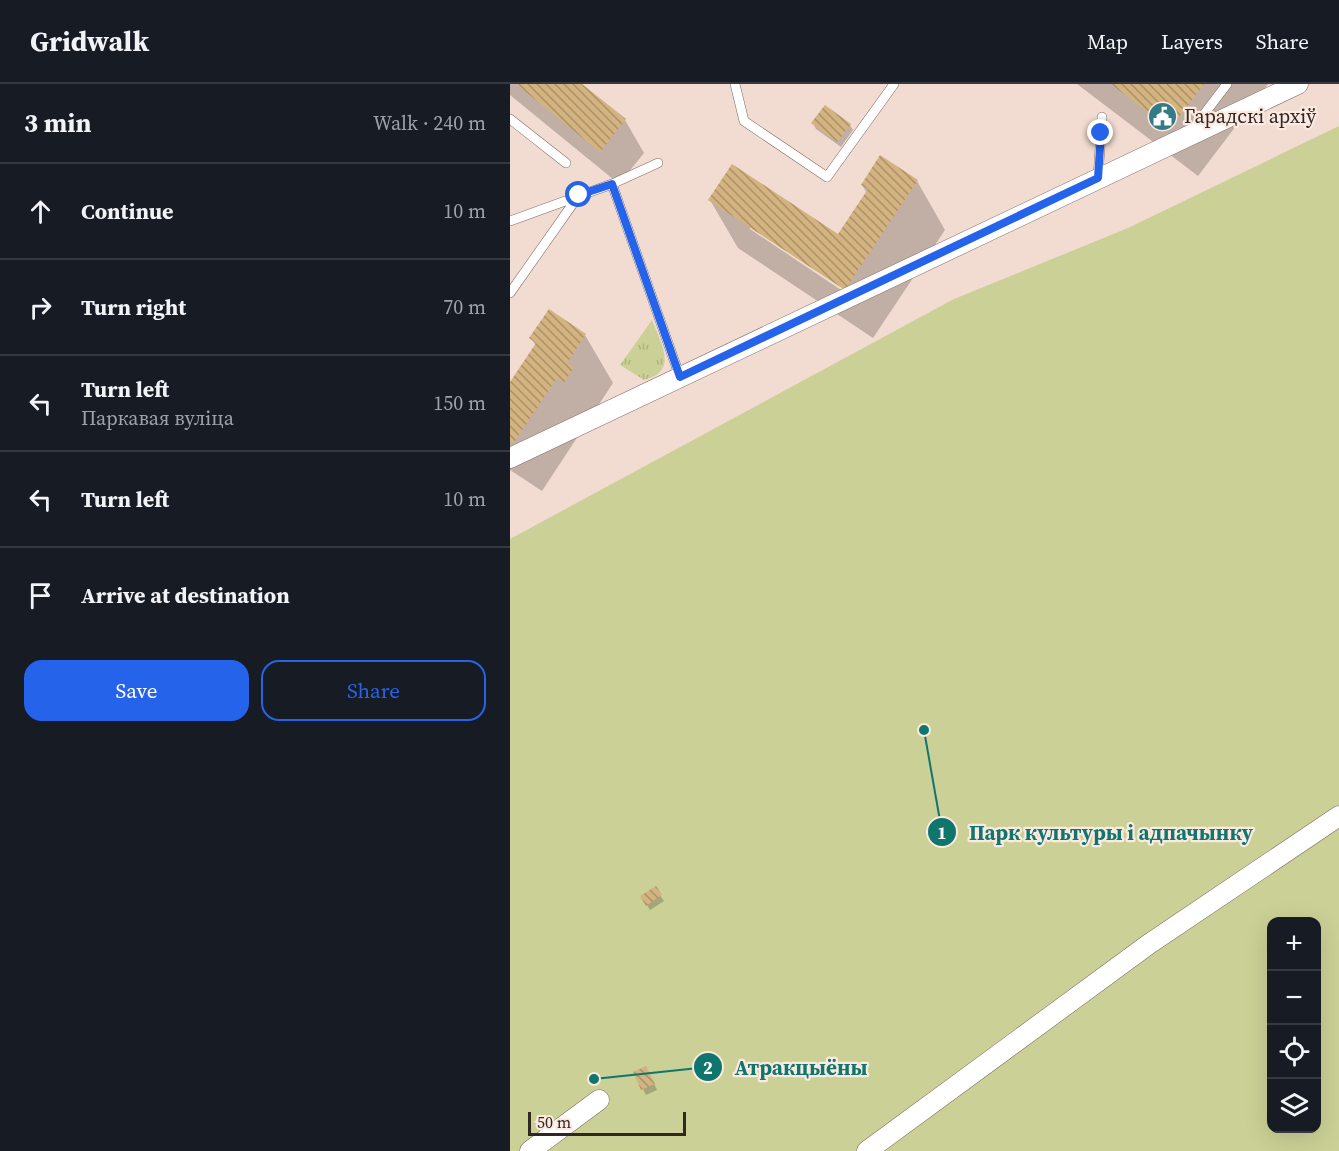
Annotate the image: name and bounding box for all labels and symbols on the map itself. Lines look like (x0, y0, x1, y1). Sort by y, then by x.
public building icon: Гарадскі архіў (1147, 100, 1179, 132)
place label: Гарадскі архіў (1184, 102, 1317, 130)
route end (1087, 119, 1113, 145)
route start (565, 181, 591, 207)
callout: Парк культуры і адпачынку (927, 813, 1265, 852)
text: Парк культуры і адпачынку (969, 818, 1254, 847)
text: 1 (937, 820, 947, 845)
callout: Атракцыёны (693, 1048, 880, 1087)
text: Атракцыёны (734, 1053, 868, 1082)
text: 2 (703, 1055, 713, 1080)
scale bar (528, 1109, 686, 1136)

